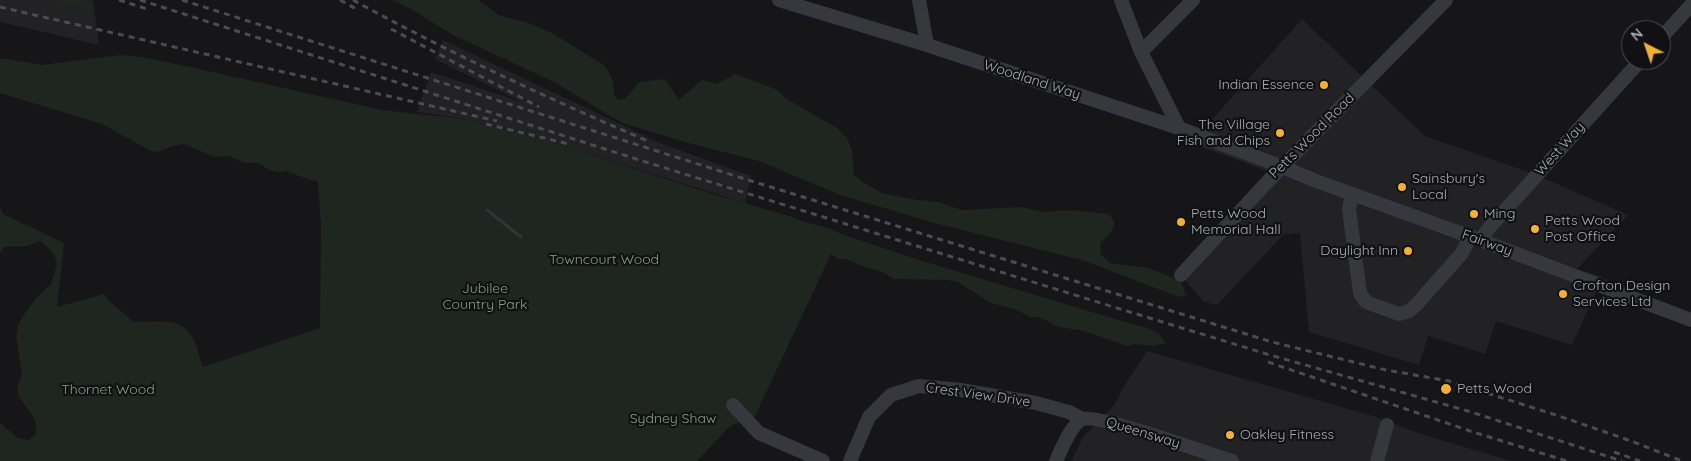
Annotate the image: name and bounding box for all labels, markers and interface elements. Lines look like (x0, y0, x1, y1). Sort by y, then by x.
north arrow (1621, 20, 1671, 70)
text: N (1627, 24, 1647, 45)
street label: Woodland Way (982, 56, 1082, 104)
place label: Indian Essence (1218, 77, 1314, 93)
marker: Indian Essence (1318, 79, 1330, 91)
street label: Petts Wood Road (1266, 90, 1358, 182)
place label: The Village Fish and Chips (1177, 117, 1270, 150)
street label: West Way (1532, 119, 1588, 179)
marker: The Village Fish and Chips (1274, 127, 1286, 139)
place label: Sainsbury's Local (1412, 171, 1485, 203)
marker: Sainsbury's Local (1396, 181, 1408, 193)
place label: Petts Wood Memorial Hall (1191, 206, 1281, 238)
place label: Ming (1484, 206, 1515, 222)
marker: Ming (1468, 208, 1480, 220)
place label: Petts Wood Post Office (1545, 213, 1620, 246)
marker: Petts Wood Memorial Hall (1175, 216, 1187, 228)
marker: Petts Wood Post Office (1529, 223, 1541, 235)
street label: Fairway (1460, 226, 1514, 260)
place label: Daylight Inn (1320, 243, 1398, 259)
marker: Daylight Inn (1402, 245, 1414, 257)
park label: Towncourt Wood (549, 252, 659, 268)
place label: Crofton Design Services Ltd (1573, 278, 1670, 310)
park label: Jubilee Country Park (442, 281, 528, 314)
marker: Crofton Design Services Ltd (1557, 288, 1569, 300)
street label: Crest View Drive (925, 379, 1031, 411)
place label: Petts Wood (1457, 381, 1532, 397)
park label: Thornet Wood (61, 382, 155, 398)
marker: Petts Wood (1439, 382, 1453, 396)
park label: Sydney Shaw (630, 411, 716, 427)
street label: Queensway (1104, 414, 1182, 452)
place label: Oakley Fitness (1240, 427, 1334, 443)
marker: Oakley Fitness (1224, 429, 1236, 441)

